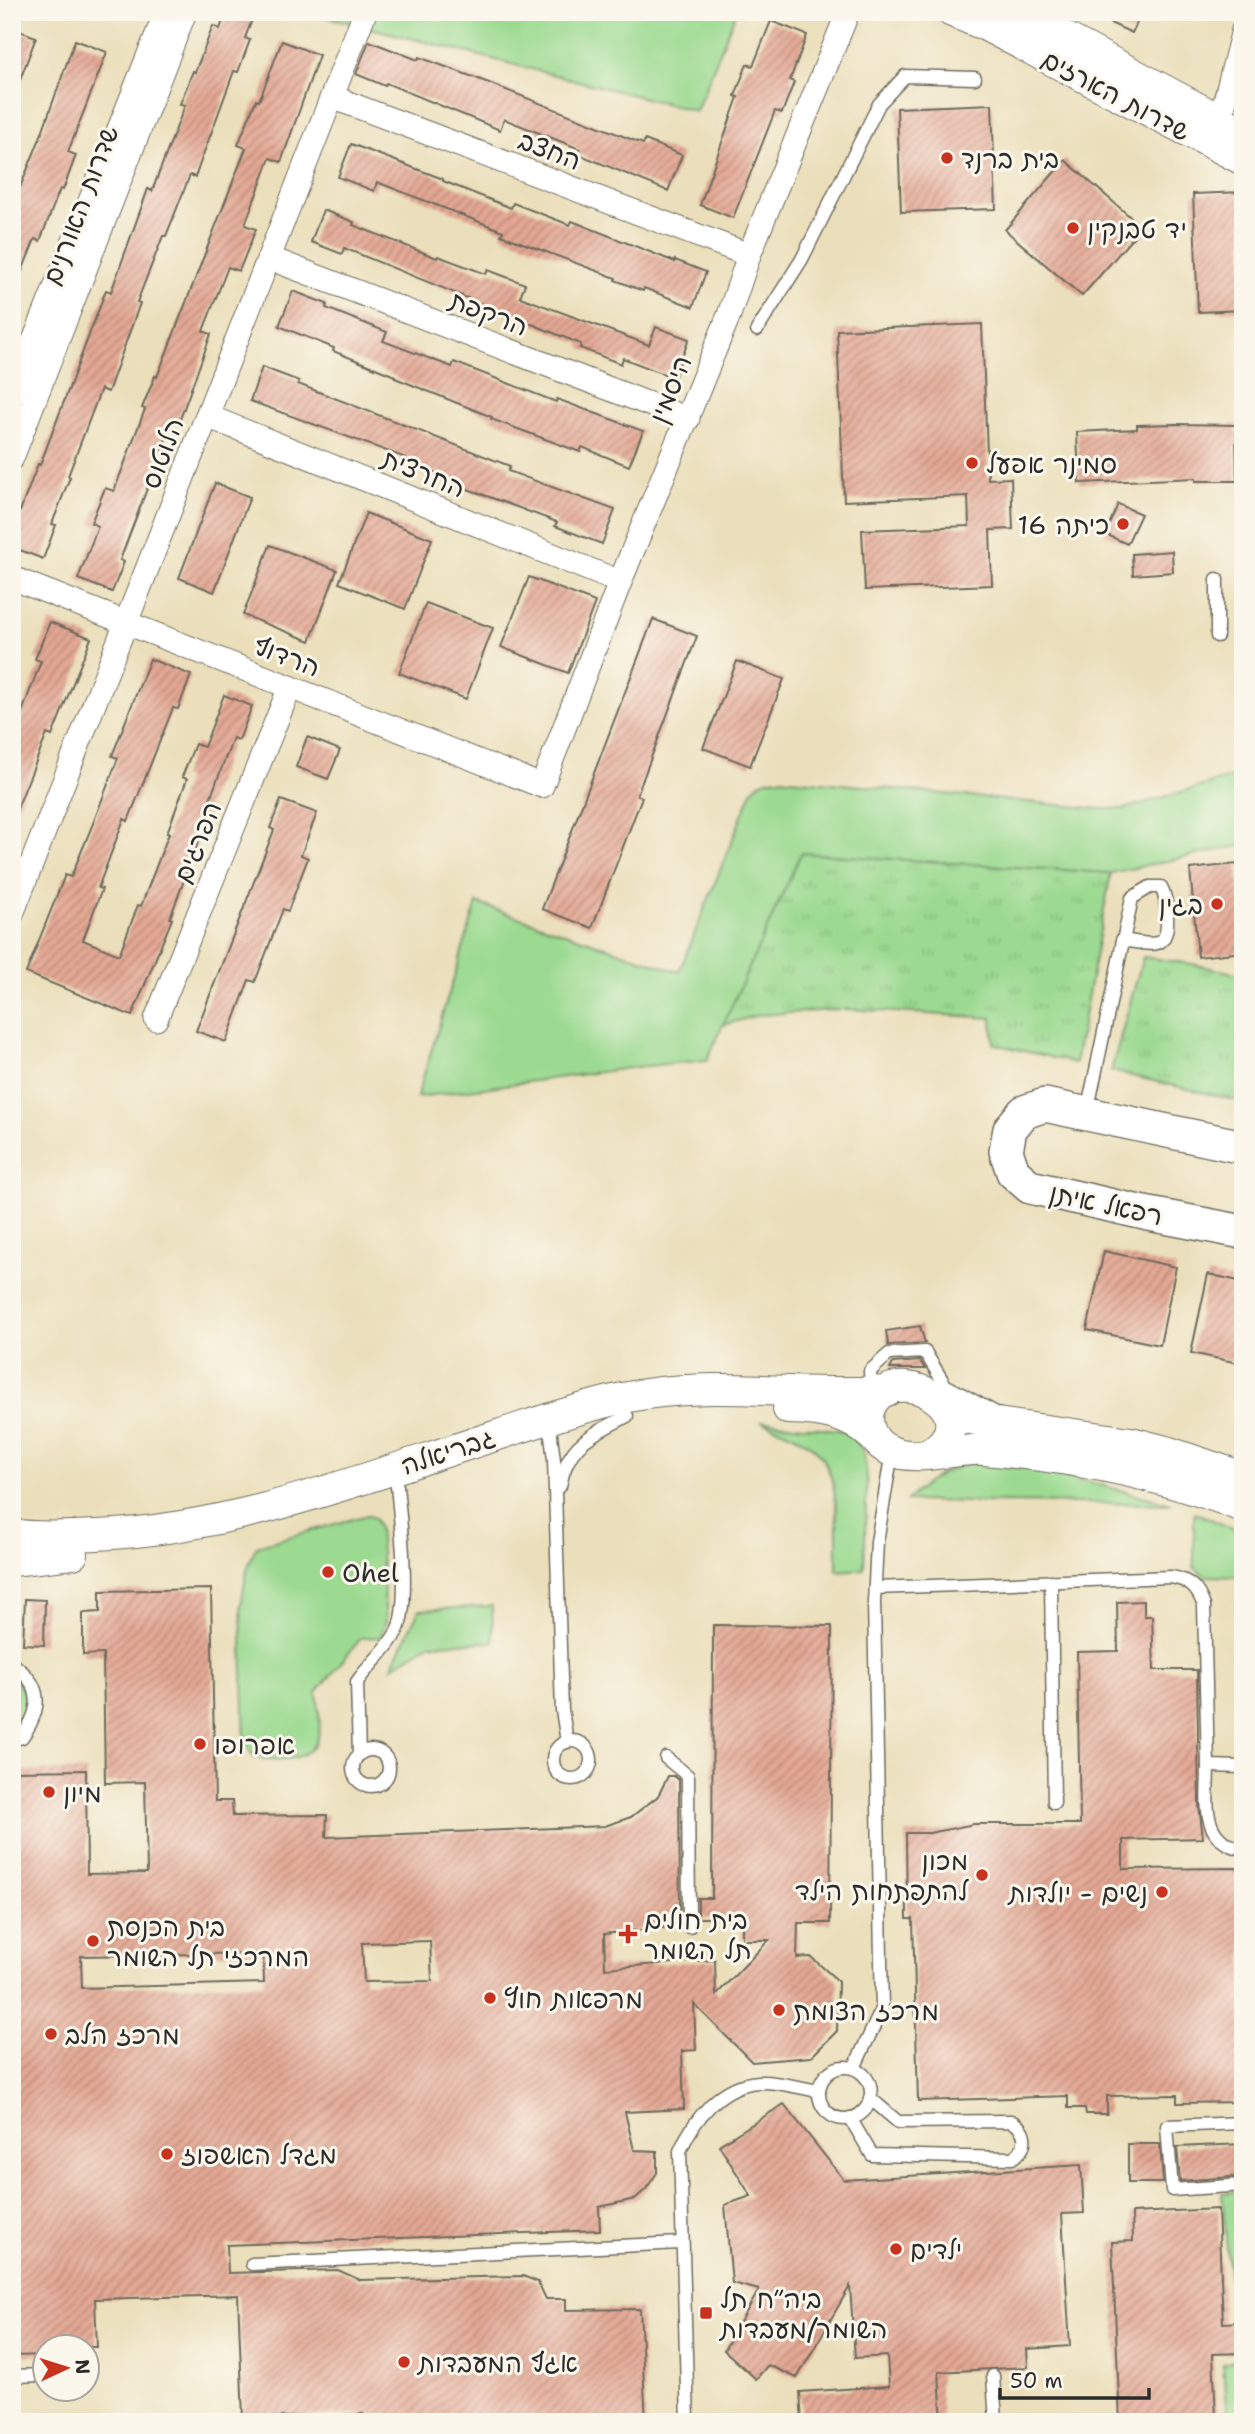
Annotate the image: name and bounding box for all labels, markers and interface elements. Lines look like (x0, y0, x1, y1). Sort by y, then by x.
street label: שדרות הארזים (1036, 41, 1196, 149)
street label: שדרות האורנים (34, 120, 126, 290)
street label: החצב (514, 122, 586, 178)
place label: בית ברנד (961, 141, 1059, 176)
marker: בית ברנד (939, 150, 955, 166)
place label: יד טבנקין (1087, 211, 1187, 246)
marker: יד טבנקין (1065, 220, 1081, 236)
street label: הרקפת (443, 281, 533, 344)
street label: היסמין (641, 350, 699, 428)
street label: הלוטוס (132, 412, 192, 494)
street label: החרצית (375, 440, 471, 506)
place label: סמינר אפעל (986, 446, 1117, 481)
marker: סמינר אפעל (964, 455, 980, 471)
place label: כיתה 16 (1017, 507, 1109, 542)
marker: כיתה 16 (1115, 516, 1131, 532)
street label: הרדוף (249, 627, 325, 685)
street label: הפרגים (165, 796, 229, 888)
place label: בגין (1158, 887, 1203, 922)
marker: בגין (1209, 896, 1225, 912)
street label: רפאל איתן (1046, 1175, 1166, 1233)
street label: גבריאלה (396, 1419, 500, 1483)
place label: Ohel (342, 1555, 399, 1590)
marker: Ohel (320, 1564, 336, 1580)
place label: אפרופו (214, 1727, 295, 1762)
marker: אפרופו (192, 1736, 208, 1752)
place label: מיון (63, 1775, 102, 1810)
marker: מיון (41, 1784, 57, 1800)
place label: מכון להתפתחות הילד (795, 1843, 969, 1908)
marker: מכון להתפתחות הילד (974, 1867, 990, 1883)
place label: נשים - יולדות (1007, 1875, 1148, 1910)
marker: נשים - יולדות (1154, 1884, 1170, 1900)
place label: בית חולים תל השומר (644, 1902, 752, 1967)
place label: בית הכנסת המרכזי תל השומר (107, 1909, 309, 1974)
marker: בית חולים תל השומר (618, 1924, 638, 1944)
marker: בית הכנסת המרכזי תל השומר (85, 1933, 101, 1949)
place label: מרפאות חוץ (504, 1981, 643, 2016)
marker: מרפאות חוץ (482, 1990, 498, 2006)
place label: מרכז הצומת (793, 1993, 939, 2028)
marker: מרכז הצומת (771, 2002, 787, 2018)
place label: מרכז הלב (65, 2017, 180, 2052)
marker: מרכז הלב (43, 2026, 59, 2042)
place label: מגדל האשפוז (181, 2137, 337, 2172)
marker: מגדל האשפוז (159, 2146, 175, 2162)
place label: ילדים (910, 2232, 962, 2267)
marker: ילדים (888, 2241, 904, 2257)
place label: ביה״ח תל השומר/מעבדות (718, 2281, 888, 2346)
marker: ביה״ח תל השומר/מעבדות (698, 2305, 714, 2321)
north arrow (32, 2332, 102, 2402)
place label: אגף המעבדות (416, 2345, 578, 2380)
marker: אגף המעבדות (396, 2354, 412, 2370)
scale bar (1000, 2357, 1148, 2401)
text: N (69, 2358, 95, 2375)
text: 50 m (1010, 2367, 1063, 2395)

